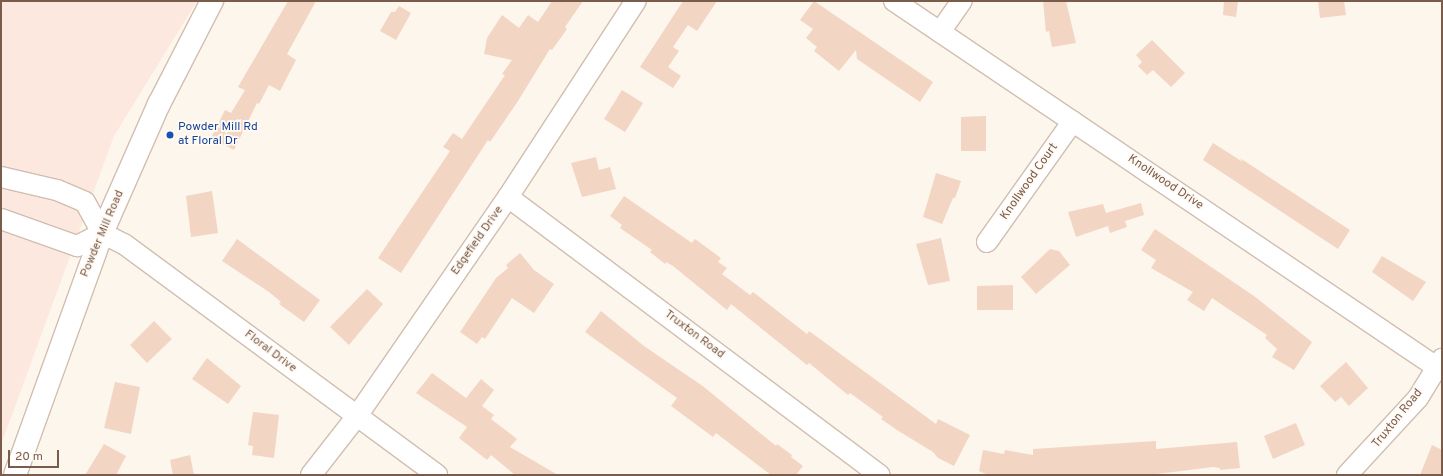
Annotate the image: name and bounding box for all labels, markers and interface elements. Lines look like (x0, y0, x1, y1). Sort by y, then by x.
place label: Powder Mill Rd at Floral Dr (178, 121, 258, 149)
marker: Powder Mill Rd at Floral Dr (165, 130, 175, 140)
street label: Knollwood Court (998, 141, 1062, 223)
street label: Knollwood Drive (1124, 152, 1206, 214)
street label: Powder Mill Road (78, 188, 128, 280)
street label: Edgefield Drive (449, 204, 507, 278)
street label: Truxton Road (661, 308, 727, 362)
street label: Floral Drive (241, 328, 299, 376)
street label: Truxton Road (1370, 387, 1426, 451)
scale bar (10, 442, 61, 468)
text: 20 m (15, 449, 43, 465)

